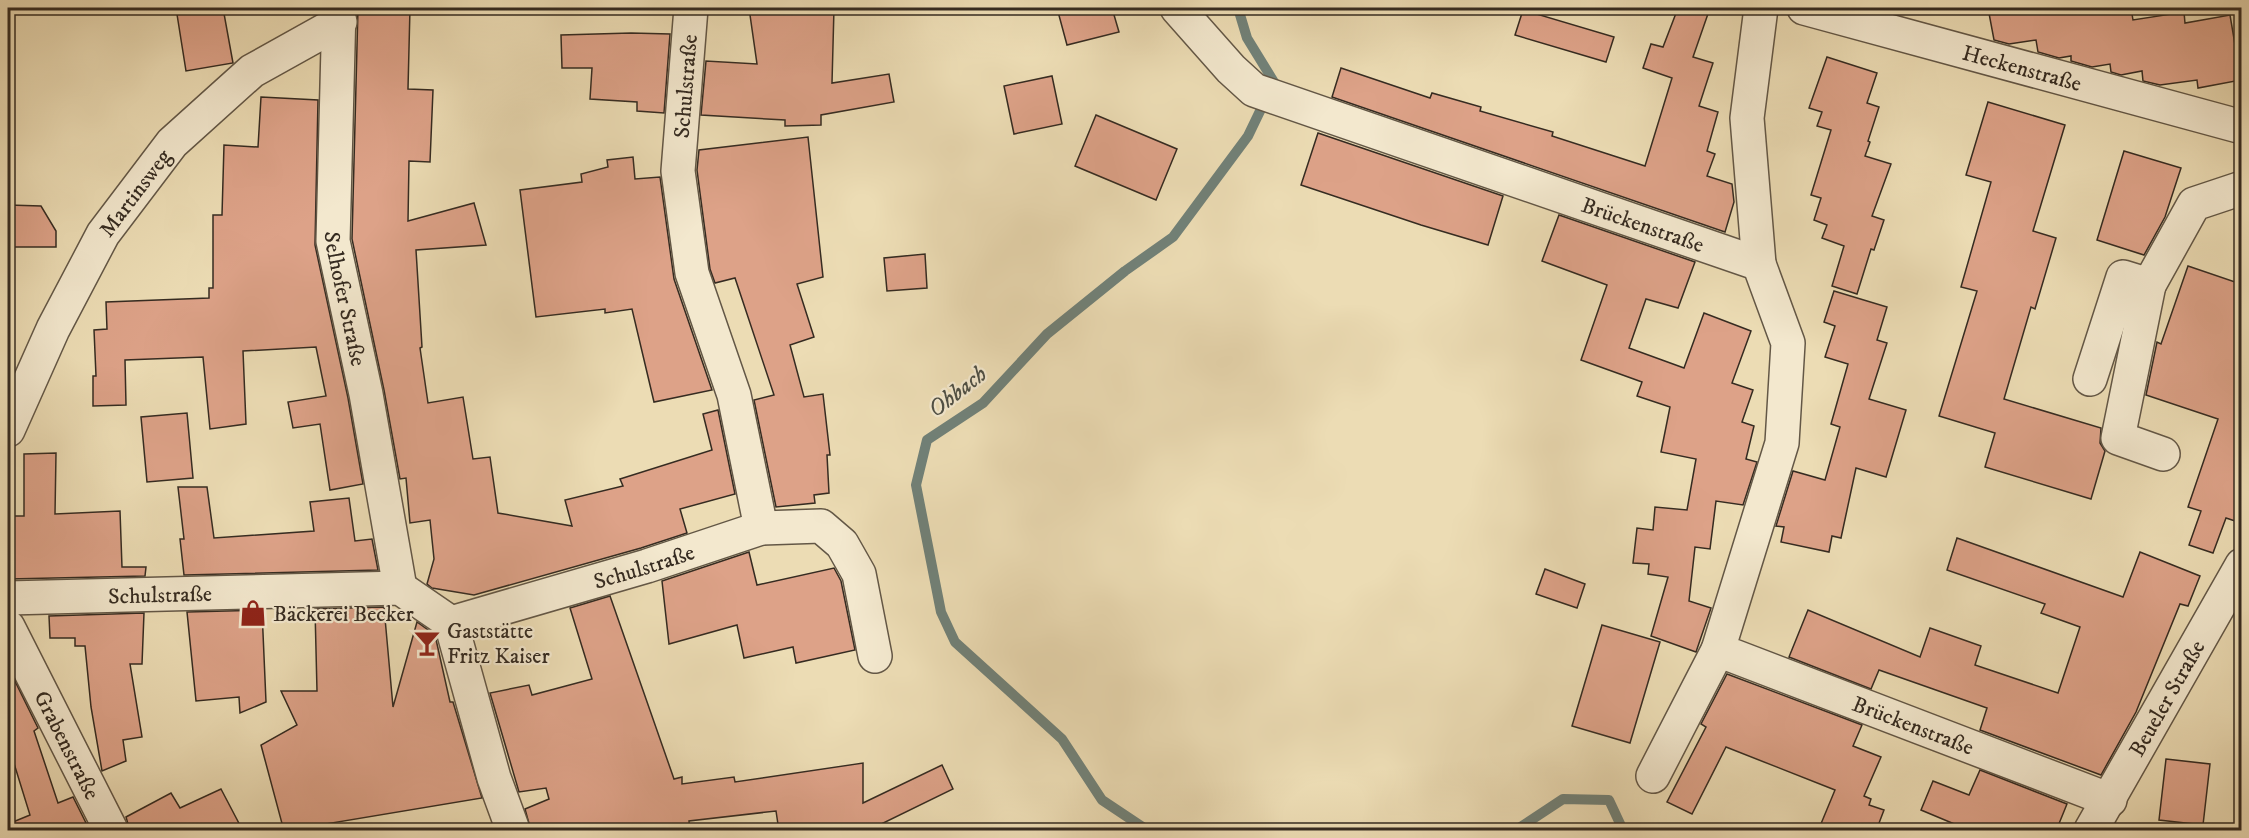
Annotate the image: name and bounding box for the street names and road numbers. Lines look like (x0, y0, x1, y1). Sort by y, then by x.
street label: Schulstraße (669, 33, 704, 139)
street label: Heckenstraße (1959, 40, 2084, 98)
street label: Martinsweg (94, 144, 178, 243)
street label: Brückenstraße (1578, 192, 1707, 259)
street label: Selhofer Straße (318, 231, 372, 369)
street label: Schulstraße (591, 539, 698, 596)
street label: Schulstraße (108, 581, 212, 610)
street label: Beueler Straße (2124, 636, 2211, 762)
street label: Grabenstraße (28, 687, 105, 804)
street label: Brückenstraße (1848, 691, 1977, 762)

